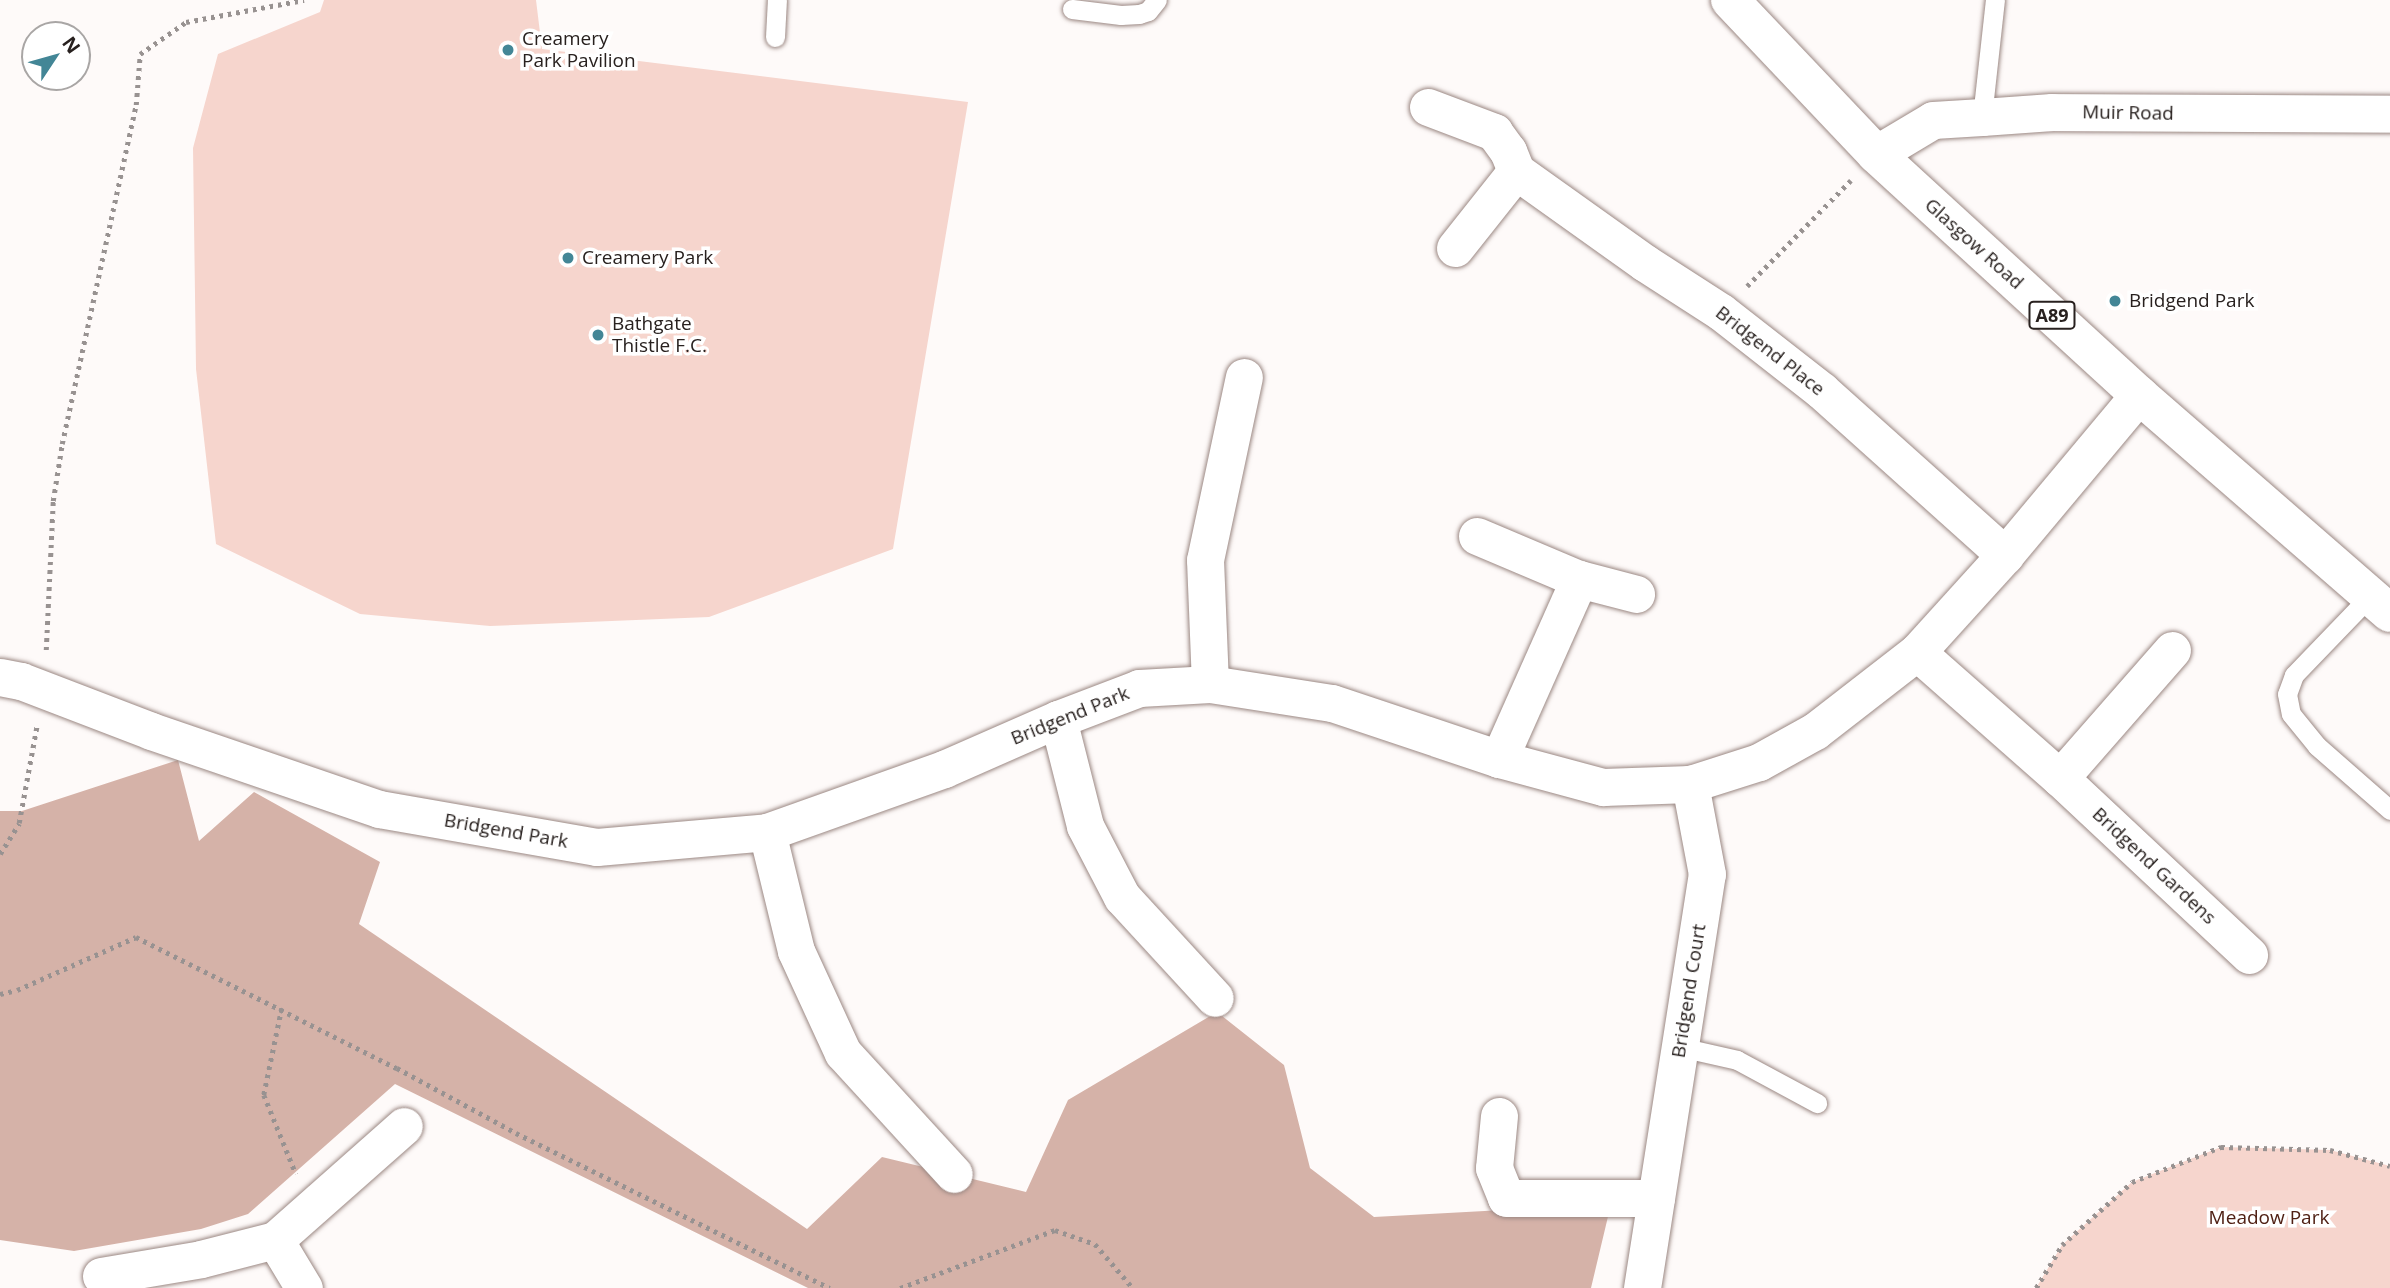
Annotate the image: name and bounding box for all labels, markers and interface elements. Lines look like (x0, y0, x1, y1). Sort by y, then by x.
north arrow (21, 21, 91, 91)
place label: Creamery Park Pavilion (522, 28, 636, 72)
text: N (56, 31, 86, 59)
marker: Creamery Park Pavilion (500, 42, 516, 58)
street label: Muir Road (2082, 101, 2174, 125)
street label: Glasgow Road (1920, 194, 2028, 294)
place label: Creamery Park (582, 247, 713, 269)
marker: Creamery Park (560, 250, 576, 266)
place label: Bridgend Park (2129, 290, 2254, 312)
marker: Bridgend Park (2107, 293, 2123, 309)
road number: A89 (2028, 300, 2076, 330)
street label: Bridgend Place (1711, 301, 1829, 401)
place label: Bathgate Thistle F.C. (612, 313, 707, 357)
marker: Bathgate Thistle F.C. (590, 327, 606, 343)
street label: Bridgend Park (1008, 682, 1132, 750)
street label: Bridgend Gardens (2087, 803, 2221, 929)
street label: Bridgend Park (442, 809, 570, 853)
street label: Bridgend Court (1667, 922, 1711, 1060)
park label: Meadow Park (2209, 1207, 2329, 1229)

